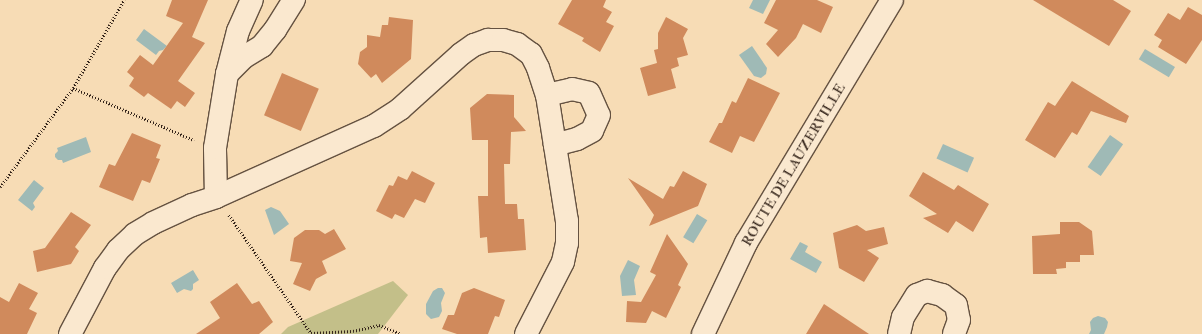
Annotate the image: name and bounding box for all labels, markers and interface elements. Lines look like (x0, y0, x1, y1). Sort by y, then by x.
street label: ROUTE DE LAUZERVILLE (739, 81, 849, 249)

